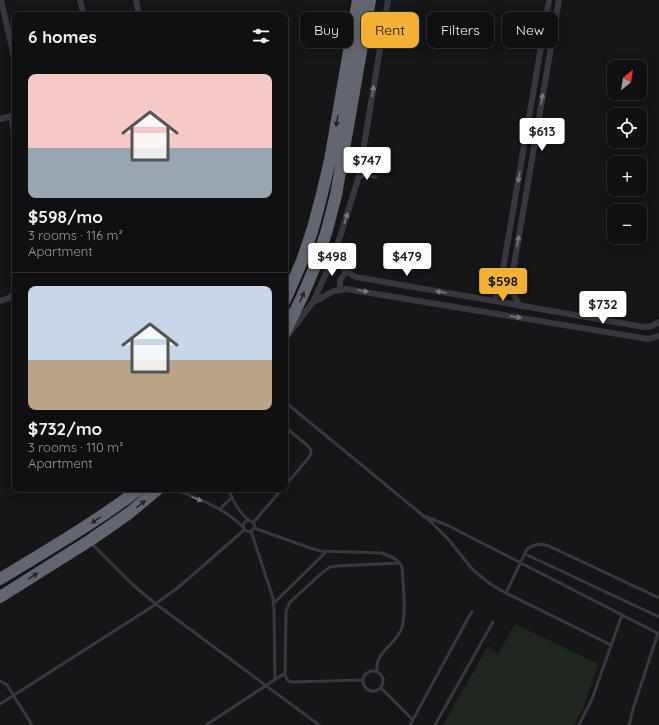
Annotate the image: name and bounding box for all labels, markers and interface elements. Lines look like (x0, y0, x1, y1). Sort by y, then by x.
chip: Buy (300, 12, 353, 48)
chip: Rent (361, 12, 419, 48)
chip: Filters (427, 12, 494, 48)
chip: New (502, 12, 558, 48)
icon: filters (250, 25, 272, 47)
text: 6 homes (28, 26, 97, 47)
north arrow (607, 60, 647, 100)
map controls (607, 60, 647, 244)
one-way arrow (370, 85, 376, 97)
one-way arrow (539, 93, 545, 105)
icon: home (114, 100, 186, 172)
button: locate (607, 108, 647, 148)
one-way arrow (333, 115, 339, 127)
pin: $613 (518, 118, 566, 152)
text: $613 (529, 123, 555, 139)
pin: $747 (343, 147, 391, 181)
text: $747 (353, 152, 381, 168)
button: + (607, 156, 647, 196)
one-way arrow (516, 170, 522, 183)
button: − (607, 204, 647, 244)
text: $598/mo (28, 206, 103, 227)
one-way arrow (343, 212, 349, 224)
text: 3 rooms · 116 m² (28, 227, 123, 243)
one-way arrow (515, 235, 521, 247)
text: Apartment (28, 243, 93, 259)
pin: $498 (308, 243, 356, 277)
pin: $479 (383, 243, 431, 277)
text: $498 (317, 248, 347, 264)
text: $479 (392, 248, 422, 264)
pin: $598 (479, 268, 527, 302)
text: $598 (488, 273, 518, 289)
one-way arrow (357, 288, 369, 294)
one-way arrow (435, 288, 447, 294)
one-way arrow (299, 291, 305, 303)
pin: $732 (579, 291, 627, 325)
text: $732 (588, 296, 618, 312)
icon: home (114, 312, 186, 384)
one-way arrow (510, 314, 522, 320)
text: $732/mo (28, 418, 102, 439)
text: 3 rooms · 110 m² (28, 439, 123, 455)
text: Apartment (28, 455, 93, 471)
one-way arrow (192, 496, 203, 502)
one-way arrow (135, 499, 146, 508)
one-way arrow (91, 516, 101, 524)
one-way arrow (27, 573, 39, 580)

